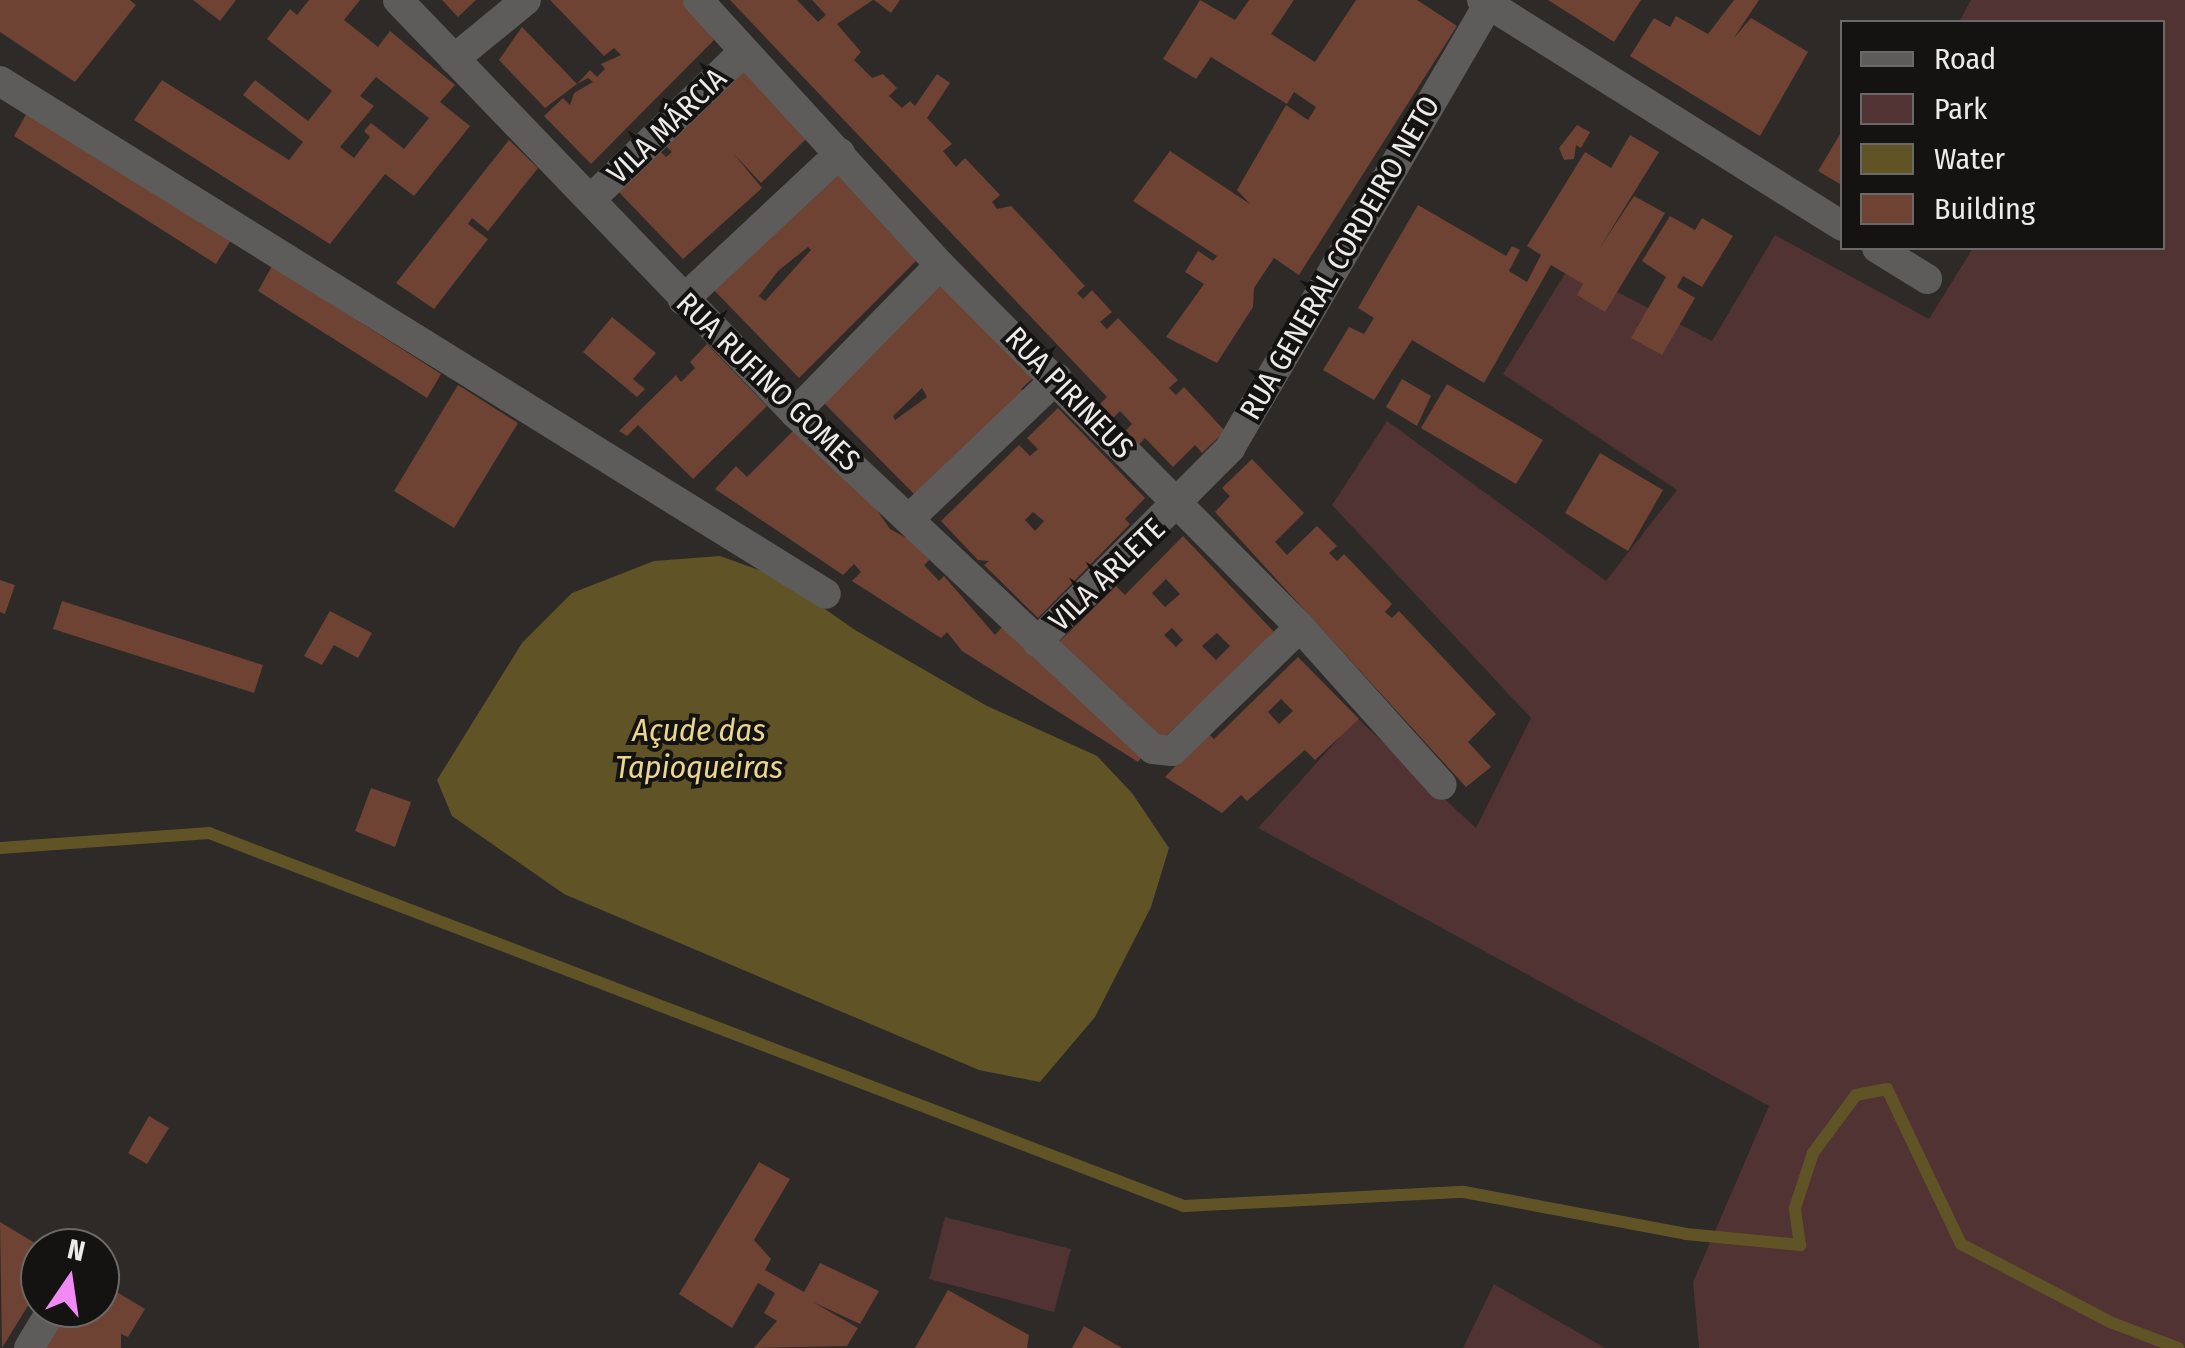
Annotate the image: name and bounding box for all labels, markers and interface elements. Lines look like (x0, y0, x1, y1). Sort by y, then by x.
legend (1840, 20, 2165, 250)
text: Road (1934, 41, 1996, 77)
street label: VILA MÁRCIA (600, 60, 734, 192)
street label: RUA GENERAL CORDEIRO NETO (1233, 90, 1447, 426)
text: Park (1934, 91, 1987, 127)
text: Water (1934, 141, 2005, 177)
text: Building (1934, 191, 2035, 227)
street label: RUA RUFINO GOMES (669, 285, 867, 479)
street label: RUA PIRINEUS (997, 320, 1141, 466)
street label: VILA ARLETE (1042, 511, 1172, 639)
water label: Açude das Tapioqueiras (615, 712, 783, 787)
north arrow (20, 1228, 120, 1328)
text: N (65, 1232, 88, 1268)

